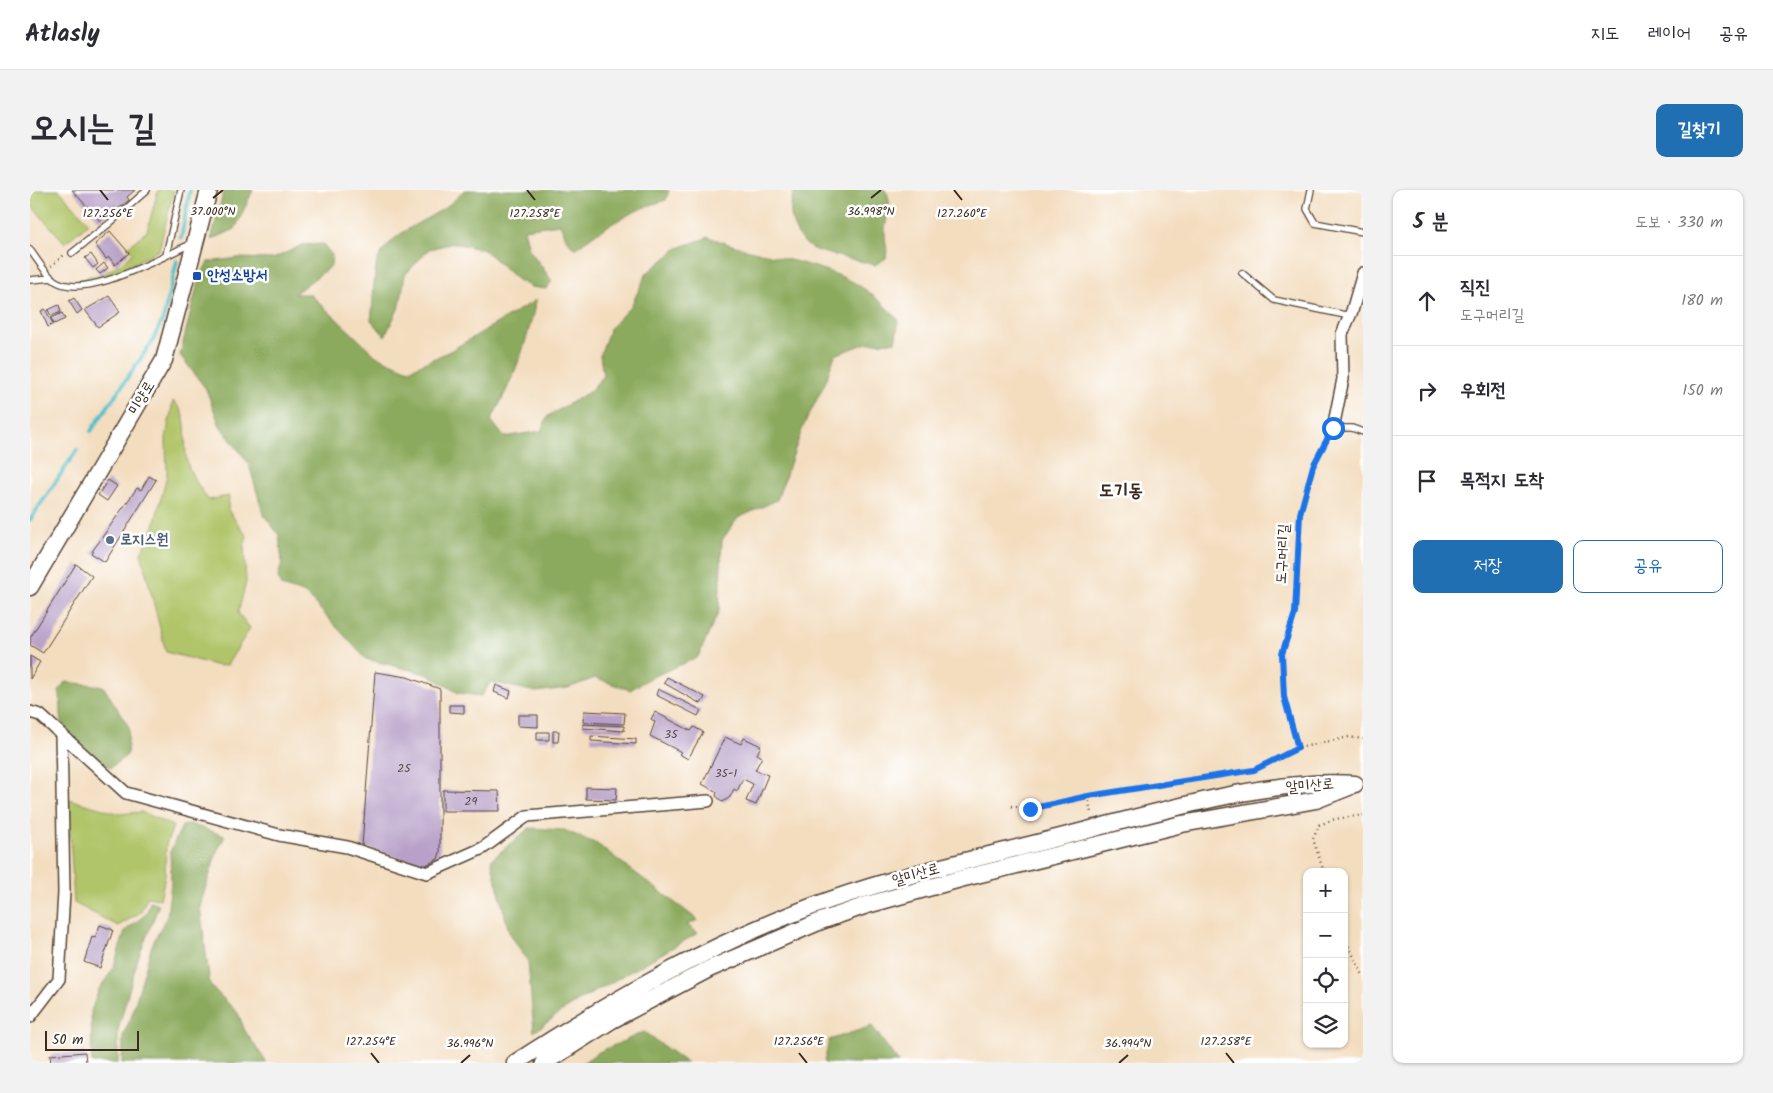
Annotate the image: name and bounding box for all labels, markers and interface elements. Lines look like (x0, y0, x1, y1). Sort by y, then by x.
text: Atlasly (25, 15, 100, 54)
text: 지도 (1591, 20, 1620, 49)
text: 레이어 (1648, 20, 1691, 49)
text: 공유 (1719, 20, 1748, 49)
text: 오시는 길 (30, 102, 156, 158)
button: 길찾기 (1656, 104, 1743, 157)
text: 37.000°N (190, 202, 236, 221)
text: 36.998°N (847, 202, 895, 221)
text: 127.256°E (83, 204, 134, 223)
text: 127.258°E (510, 204, 561, 223)
text: 127.260°E (937, 204, 988, 223)
text: 5 분 (1413, 206, 1449, 239)
text: 도보 · 330 m (1635, 210, 1723, 235)
place label: 안성소방서 (207, 264, 267, 288)
marker: 안성소방서 (191, 270, 203, 282)
text: 직진 (1460, 273, 1491, 303)
icon: ahead (1413, 287, 1441, 315)
text: 180 m (1681, 288, 1723, 313)
text: 도구머리길 (1460, 303, 1524, 328)
street label: 미양로 (122, 376, 162, 420)
text: 우회전 (1460, 376, 1506, 406)
icon: right (1413, 377, 1441, 405)
text: 150 m (1682, 378, 1723, 403)
route start (1322, 417, 1345, 440)
text: 목적지 도착 (1460, 466, 1544, 496)
icon: arrive (1413, 467, 1441, 495)
district label: 도기동 (1099, 477, 1143, 506)
street label: 도구머리길 (1269, 523, 1297, 585)
place label: 로지스원 (120, 528, 168, 552)
marker: 로지스원 (104, 534, 116, 546)
button: 저장 (1413, 540, 1563, 593)
button: 공유 (1573, 540, 1723, 593)
house number: 35 (664, 725, 679, 744)
house number: 25 (397, 759, 412, 778)
house number: 35-1 (715, 764, 738, 783)
street label: 알미산로 (1285, 772, 1335, 800)
house number: 29 (465, 792, 478, 811)
route end (1019, 798, 1042, 821)
street label: 알미산로 (889, 857, 943, 893)
map controls (1303, 868, 1348, 1048)
button: + (1303, 868, 1348, 913)
button: − (1303, 913, 1348, 958)
button: locate (1303, 958, 1348, 1003)
button: layers (1303, 1003, 1348, 1048)
scale bar (45, 1028, 139, 1051)
text: 50 m (52, 1029, 83, 1051)
text: 127.254°E (346, 1032, 397, 1051)
text: 127.256°E (774, 1032, 825, 1051)
text: 127.258°E (1201, 1032, 1252, 1051)
text: 36.996°N (447, 1034, 493, 1053)
text: 36.994°N (1105, 1034, 1151, 1053)

